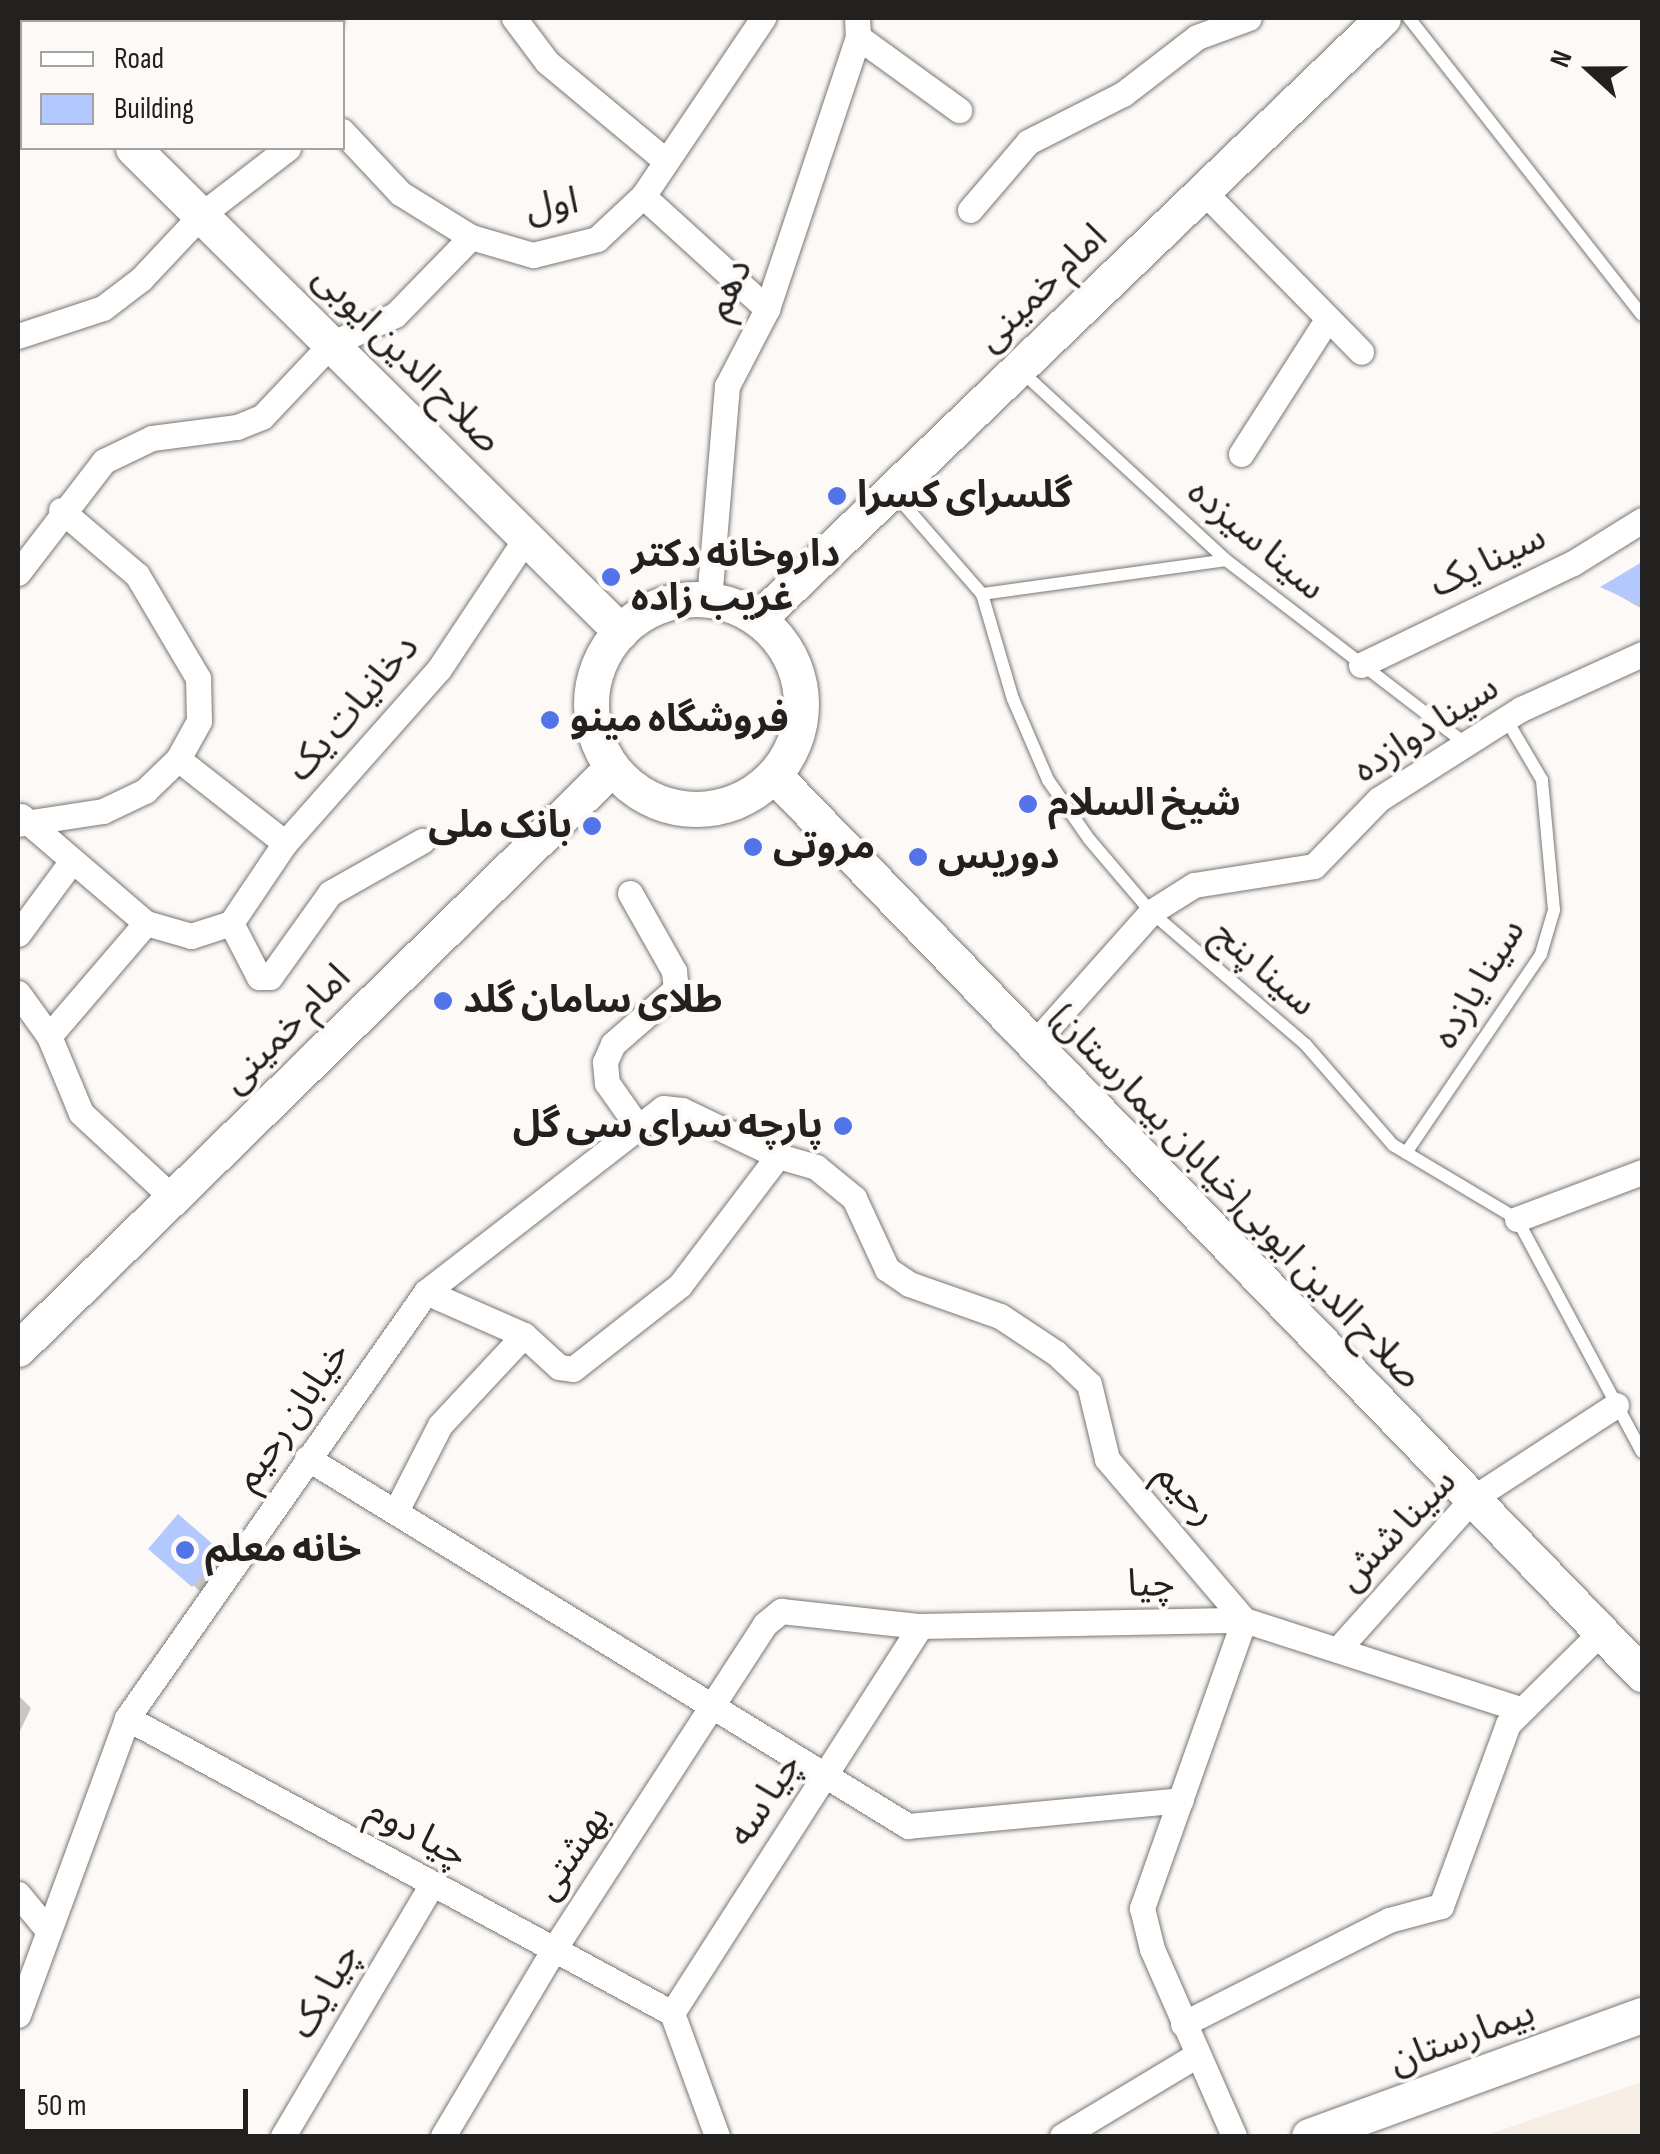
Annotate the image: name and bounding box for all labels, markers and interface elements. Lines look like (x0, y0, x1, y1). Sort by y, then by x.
legend (20, 20, 345, 150)
north arrow (1540, 20, 1640, 120)
text: Road (114, 41, 164, 77)
text: N (1543, 46, 1580, 72)
text: Building (114, 91, 194, 127)
street label: اول (522, 178, 582, 232)
street label: امام خمینی (967, 215, 1117, 361)
street label: دهم (695, 252, 763, 326)
street label: صلاح الدین ایوبی (303, 255, 511, 463)
street label: سینا سیزده (1178, 469, 1334, 611)
place label: گلسرای کسرا (857, 473, 1072, 519)
marker: گلسرای کسرا (826, 485, 848, 507)
street label: سینا یک (1423, 514, 1553, 608)
place label: داروخانه دکتر غریب زاده (631, 532, 840, 622)
marker: داروخانه دکتر غریب زاده (600, 566, 622, 588)
street label: دخانیات یک (277, 625, 429, 791)
street label: سینا دوازده (1345, 665, 1507, 793)
place label: فروشگاه مینو (570, 697, 789, 743)
marker: فروشگاه مینو (539, 709, 561, 731)
place label: شیخ السلام (1048, 781, 1241, 827)
marker: شیخ السلام (1017, 793, 1039, 815)
place label: بانک ملی (428, 803, 572, 849)
marker: بانک ملی (581, 815, 603, 837)
place label: مروتی (773, 824, 875, 870)
place label: دوریس (938, 834, 1059, 880)
marker: مروتی (742, 836, 764, 858)
marker: دوریس (907, 846, 929, 868)
street label: سینا پنج (1203, 911, 1325, 1027)
street label: سینا یازده (1423, 911, 1535, 1057)
street label: امام خمینی (212, 955, 360, 1103)
place label: طلای سامان گلد (463, 978, 723, 1024)
marker: طلای سامان گلد (432, 990, 454, 1012)
street label: صلاح الدین ایوبی(خیابان بیمارستان) (1040, 995, 1432, 1399)
place label: پارچه سرای سی گل (513, 1103, 823, 1149)
marker: پارچه سرای سی گل (832, 1115, 854, 1137)
street label: خیابان رحیم (224, 1333, 360, 1499)
street label: رحیم (1145, 1453, 1227, 1535)
street label: سینا شش (1328, 1459, 1466, 1601)
place label: خانه معلم (205, 1527, 361, 1573)
marker: خانه معلم (174, 1539, 196, 1561)
street label: چیا (1127, 1561, 1175, 1607)
street label: چیا سه (718, 1745, 812, 1855)
street label: چیا دوم (359, 1788, 475, 1878)
street label: بهشتی (524, 1797, 620, 1909)
street label: چیا یک (280, 1935, 370, 2047)
street label: بیمارستان (1383, 1990, 1541, 2084)
scale bar (25, 2069, 252, 2131)
text: 50 m (37, 2088, 86, 2124)

